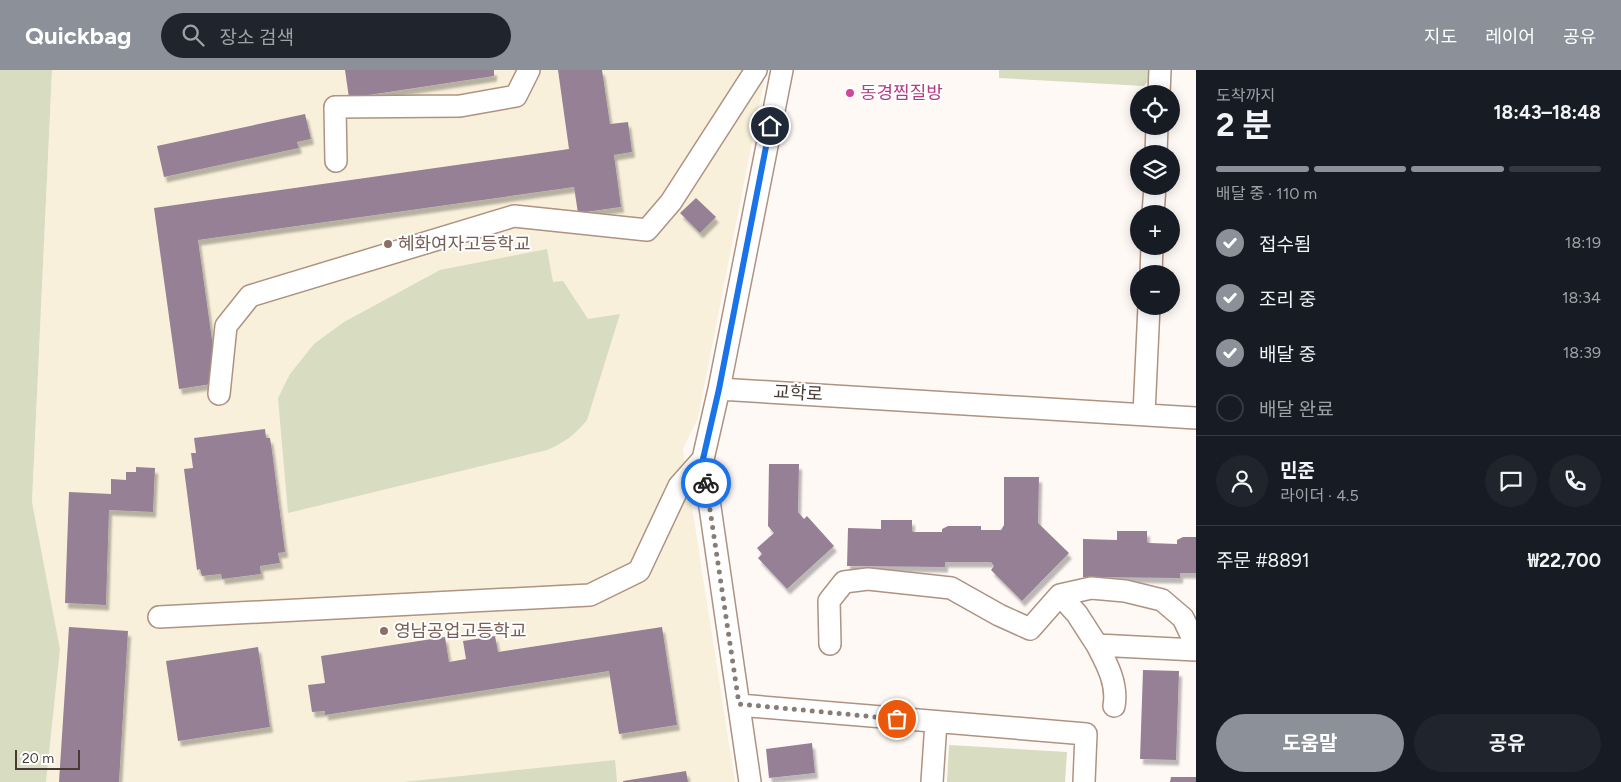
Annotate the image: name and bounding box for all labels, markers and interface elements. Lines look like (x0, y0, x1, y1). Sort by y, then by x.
search box (161, 13, 511, 58)
text: Quickbag (25, 21, 131, 50)
icon: search (179, 21, 207, 49)
text: 장소 검색 (219, 26, 294, 49)
text: 지도 (1424, 26, 1457, 48)
text: 레이어 (1485, 26, 1535, 48)
text: 공유 (1563, 26, 1596, 48)
place label: 동경찜질방 (860, 82, 943, 104)
map controls (1130, 85, 1180, 315)
button: locate (1130, 85, 1180, 135)
text: 도착까지 (1216, 86, 1275, 105)
marker: 동경찜질방 (844, 87, 856, 99)
text: 18:43–18:48 (1494, 101, 1601, 124)
pin (749, 105, 791, 147)
text: 2 분 (1216, 106, 1272, 144)
icon: home (756, 112, 784, 140)
button: layers (1130, 145, 1180, 195)
text: 배달 중 · 110 m (1216, 184, 1317, 203)
button: + (1130, 205, 1180, 255)
icon: check (1216, 229, 1244, 257)
place label: 혜화여자고등학교 (398, 233, 530, 255)
text: 접수됨 (1259, 233, 1311, 256)
text: 18:19 (1565, 233, 1601, 252)
marker: 혜화여자고등학교 (382, 238, 394, 250)
button: − (1130, 265, 1180, 315)
icon: check (1216, 284, 1244, 312)
text: 조리 중 (1259, 288, 1316, 311)
text: 18:34 (1562, 288, 1601, 307)
icon: check (1216, 339, 1244, 367)
text: 배달 중 (1259, 343, 1316, 366)
text: 18:39 (1563, 343, 1601, 362)
street label: 교학로 (773, 381, 823, 405)
text: 배달 완료 (1259, 398, 1334, 421)
button: person (1216, 455, 1268, 507)
button: chat (1485, 455, 1537, 507)
button: phone (1549, 455, 1601, 507)
courier (681, 458, 731, 508)
text: 민준 (1280, 459, 1315, 482)
icon: bike (692, 469, 720, 497)
text: 라이더 · 4.5 (1280, 486, 1359, 505)
text: 주문 #8891 (1216, 549, 1310, 572)
text: ₩22,700 (1528, 549, 1601, 572)
place label: 영남공업고등학교 (394, 620, 526, 642)
marker: 영남공업고등학교 (378, 625, 390, 637)
pin (876, 698, 918, 740)
icon: bag (883, 705, 911, 733)
button: 도움말 (1216, 714, 1404, 772)
button: 공유 (1414, 714, 1601, 772)
scale bar (15, 747, 80, 770)
text: 20 m (22, 750, 54, 767)

